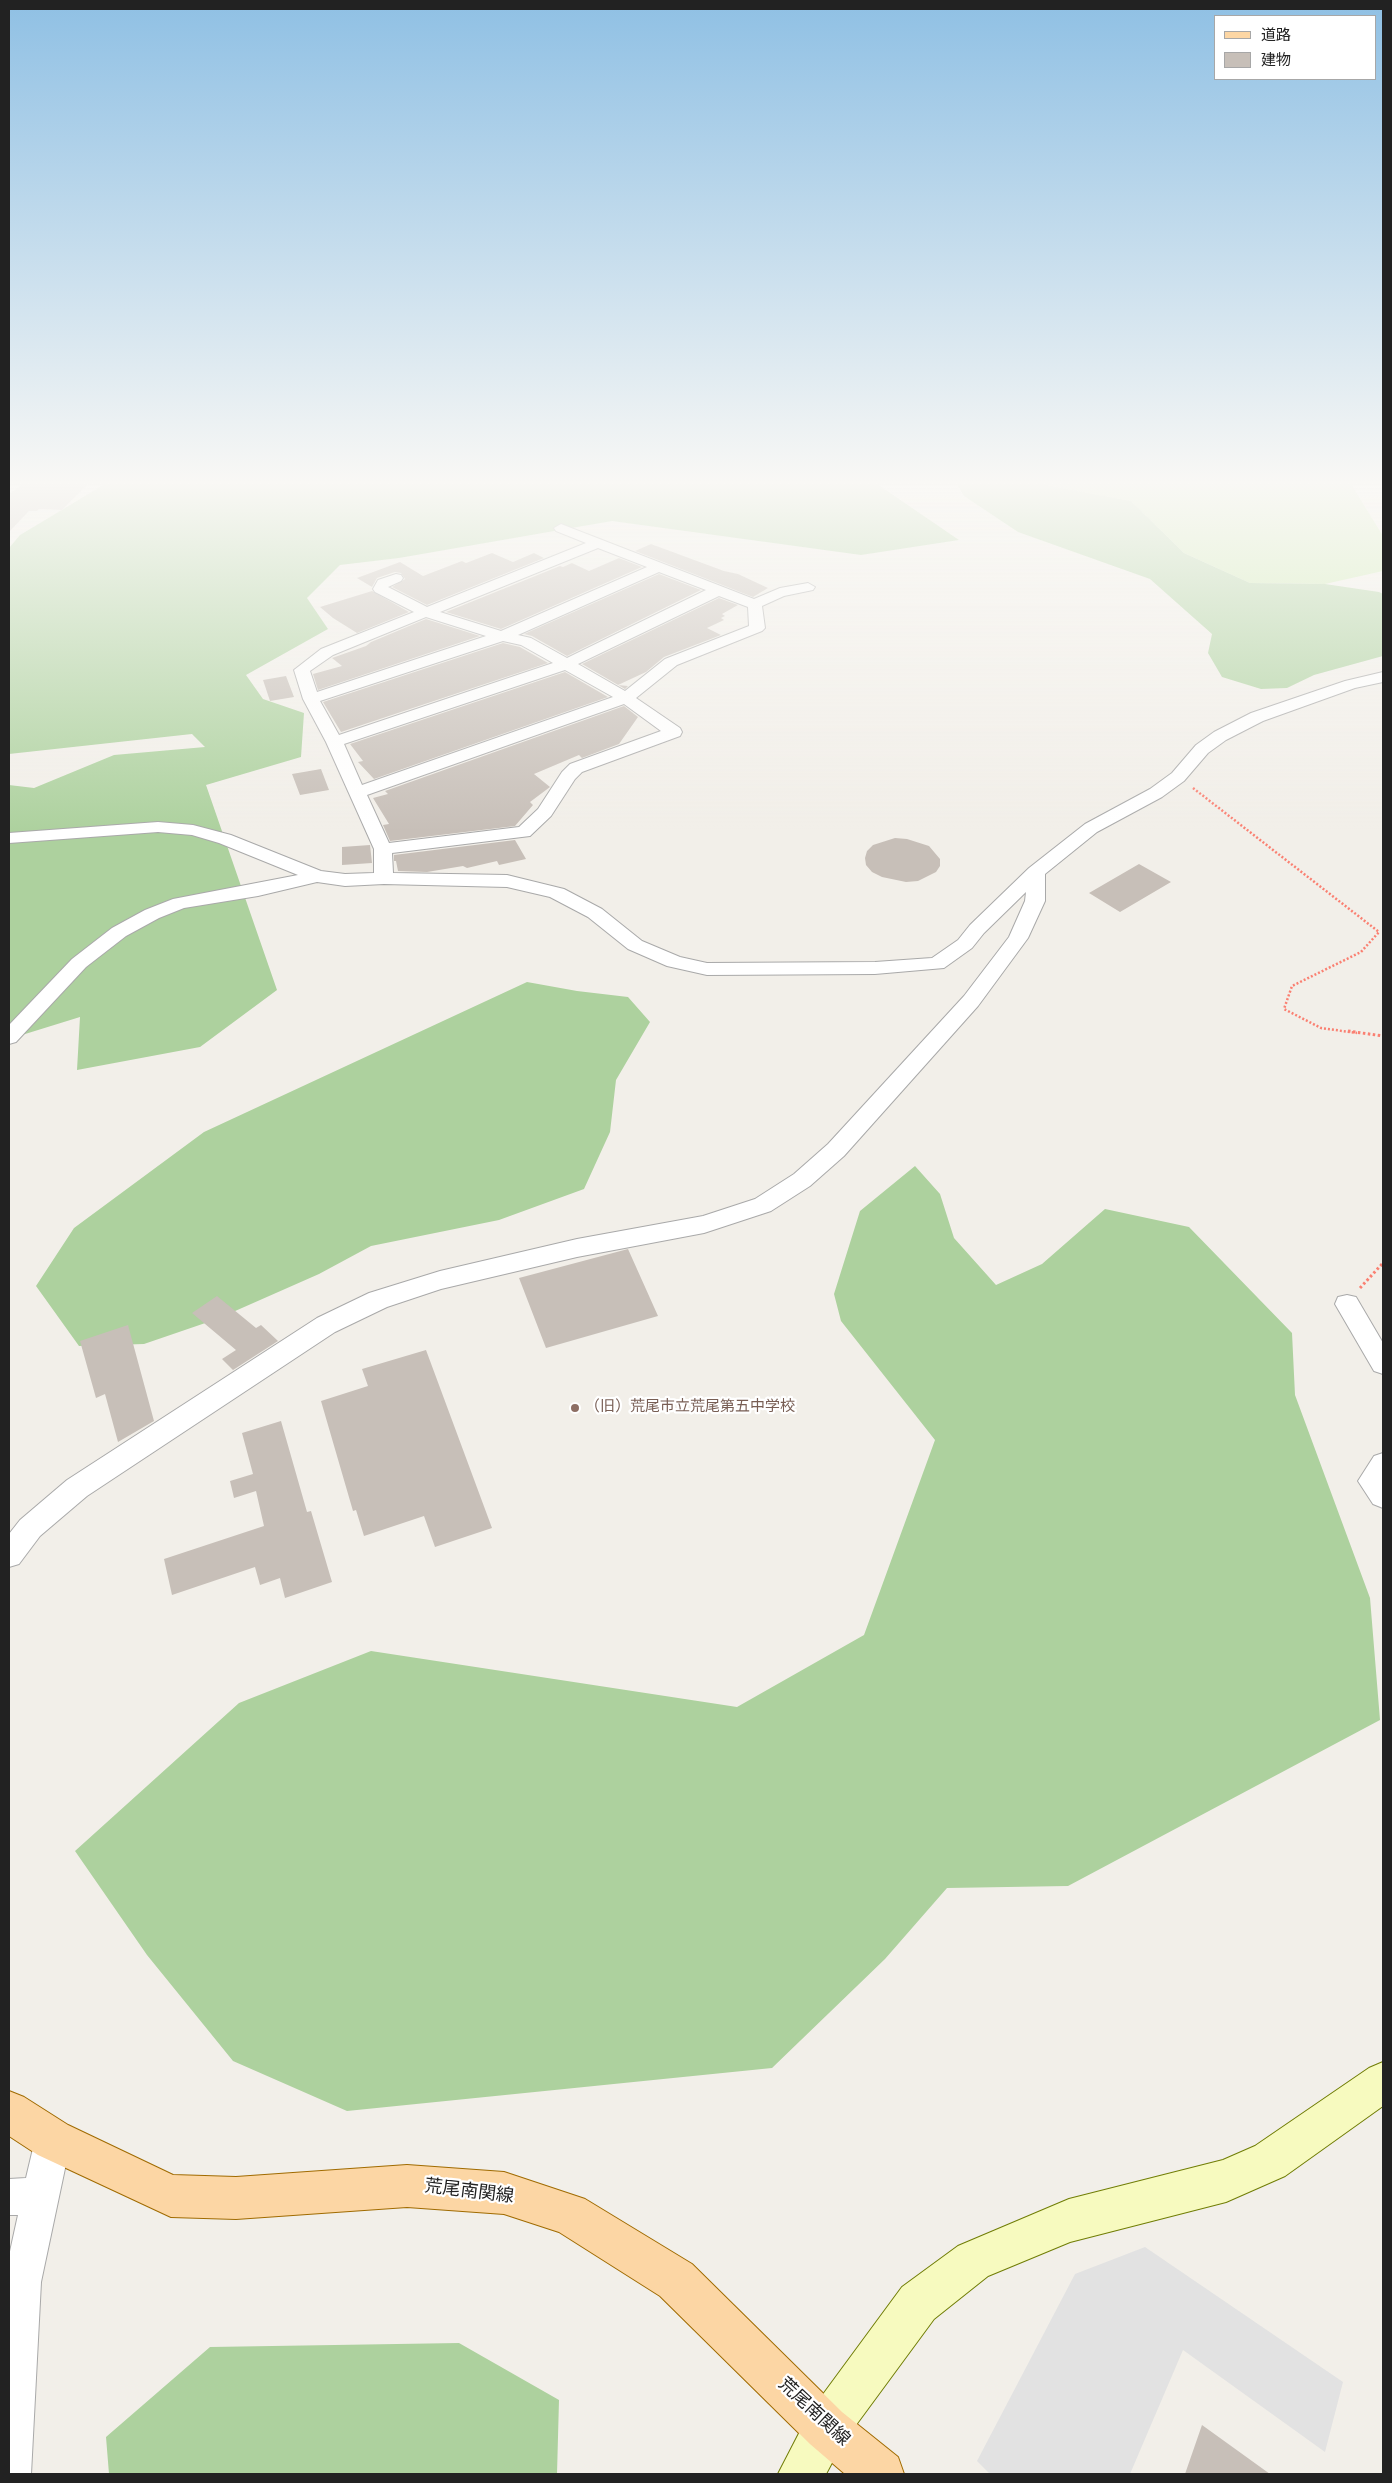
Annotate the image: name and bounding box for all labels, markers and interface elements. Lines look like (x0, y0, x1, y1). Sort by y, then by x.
legend (1214, 15, 1377, 80)
text: 道路 (1261, 27, 1291, 46)
text: 建物 (1261, 52, 1291, 71)
place label: （旧）荒尾市立荒尾第五中学校 (585, 1399, 795, 1417)
marker: （旧）荒尾市立荒尾第五中学校 (569, 1402, 581, 1414)
street label: 荒尾南関線 (423, 2177, 515, 2209)
street label: 荒尾南関線 (773, 2374, 853, 2452)

